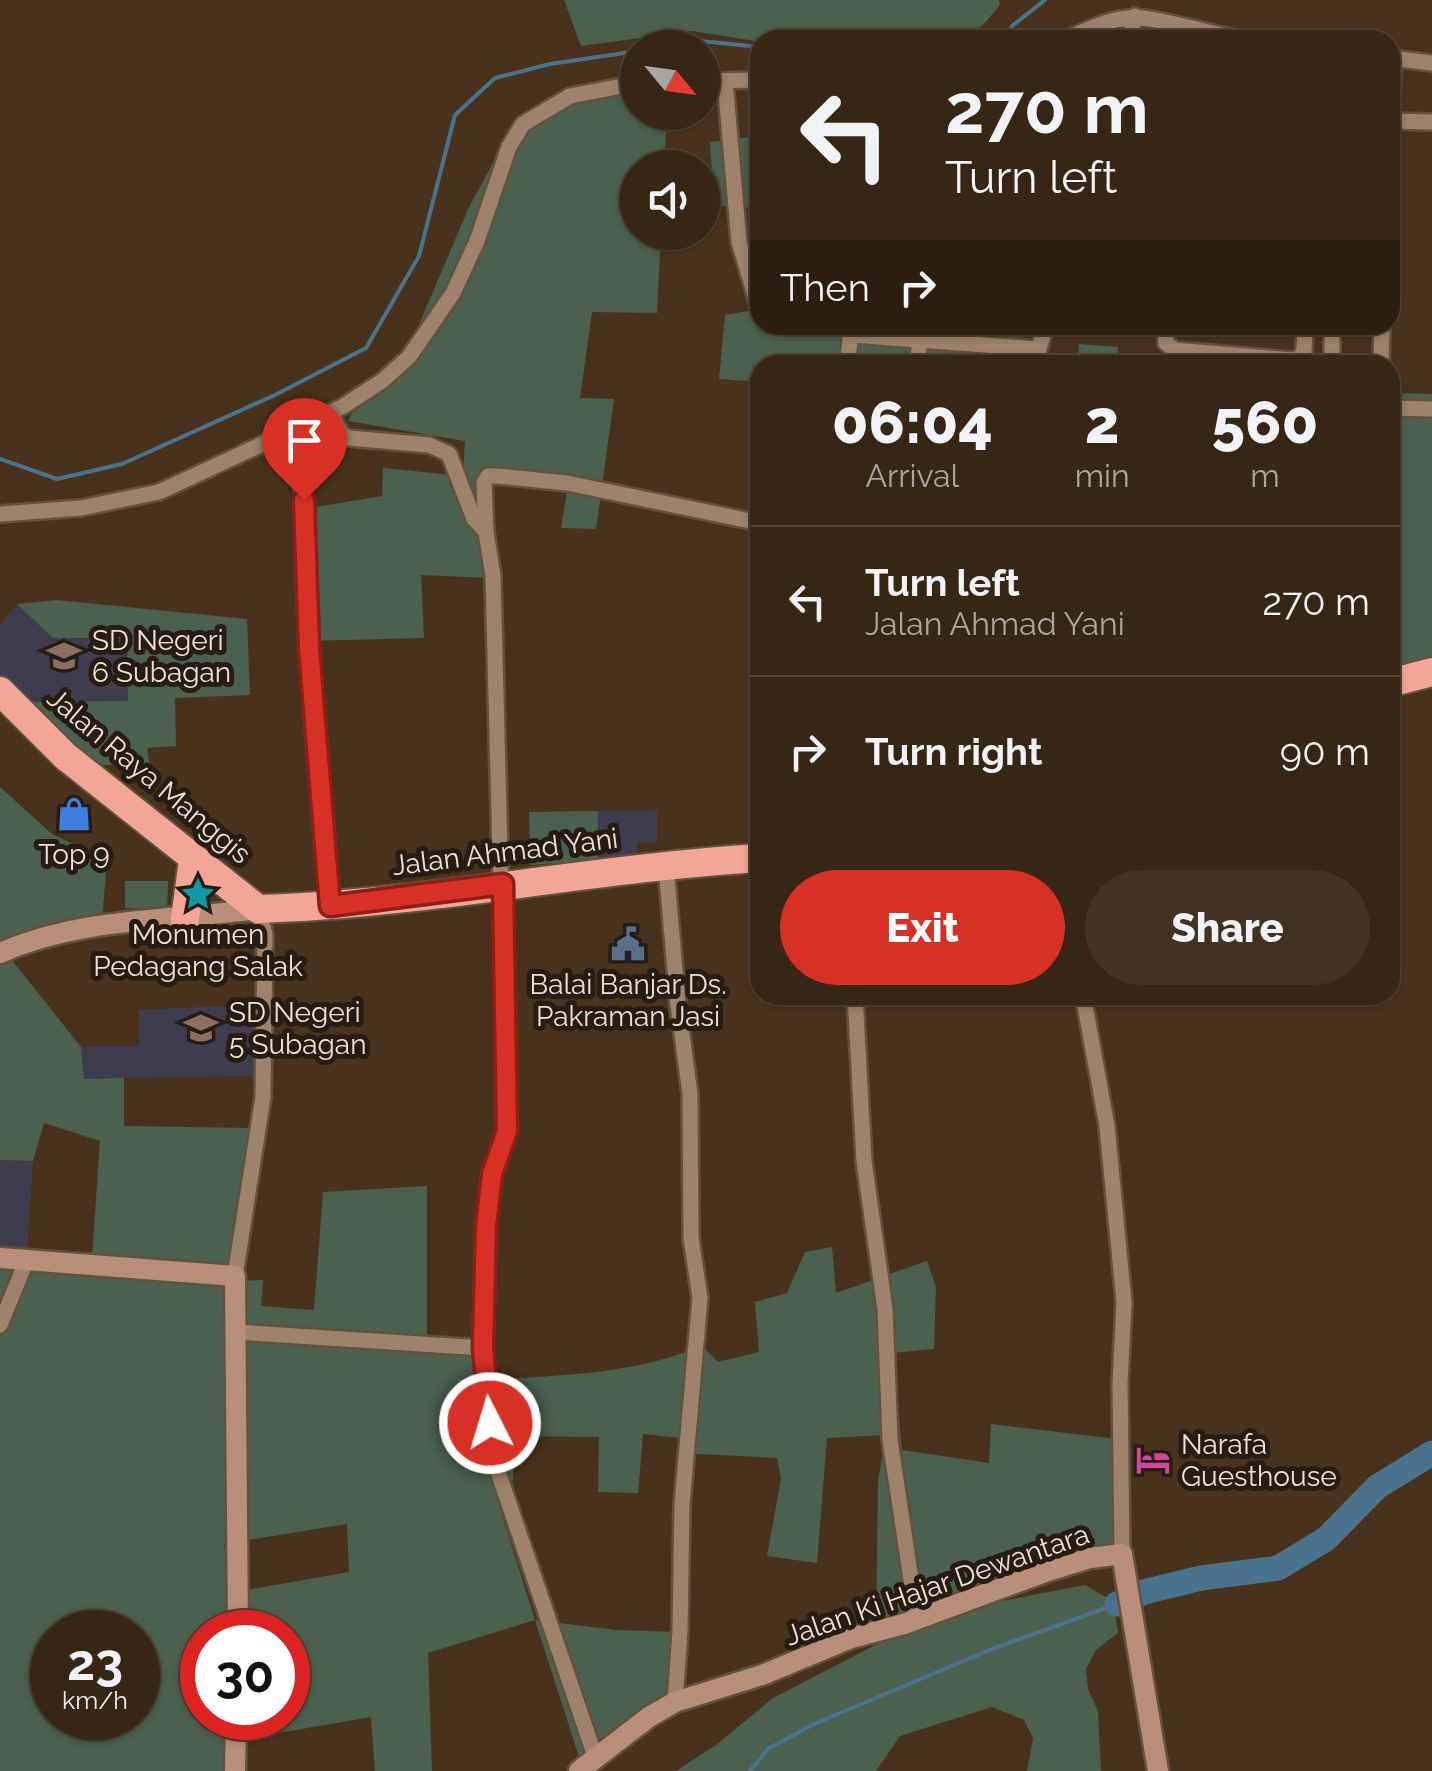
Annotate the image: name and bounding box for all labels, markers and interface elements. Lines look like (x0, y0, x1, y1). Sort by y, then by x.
north arrow (620, 30, 720, 130)
map controls (620, 30, 720, 250)
text: 270 m (945, 67, 1149, 149)
icon: left (780, 70, 910, 200)
button: sound (620, 150, 720, 250)
text: Turn left (945, 151, 1117, 204)
icon: right (890, 260, 945, 315)
text: Then (780, 265, 870, 310)
text: 06:04 (832, 387, 993, 457)
text: 2 (1085, 387, 1120, 457)
text: 560 (1211, 387, 1318, 457)
pin (262, 398, 347, 501)
icon: arrive (277, 413, 332, 468)
text: Arrival (865, 457, 959, 494)
text: min (1075, 457, 1130, 494)
text: m (1250, 457, 1280, 494)
text: Turn left (865, 560, 1020, 605)
icon: left (780, 574, 835, 629)
text: 270 m (1262, 579, 1370, 624)
text: Jalan Ahmad Yani (865, 605, 1125, 642)
place label: SD Negeri 6 Subagan (92, 624, 231, 689)
school or university icon: SD Negeri 6 Subagan (45, 637, 83, 675)
street label: Jalan Raya Manggis (41, 681, 257, 871)
icon: right (780, 724, 835, 779)
text: Turn right (865, 729, 1042, 774)
text: 90 m (1280, 729, 1370, 774)
shop icon: Top 9 (55, 795, 93, 833)
street label: Jalan Ahmad Yani (390, 822, 620, 882)
place label: Top 9 (38, 838, 110, 871)
button: Exit (780, 870, 1065, 985)
button: Share (1085, 870, 1370, 985)
place icon: Monumen Pedagang Salak (179, 875, 217, 913)
place label: Monumen Pedagang Salak (93, 918, 303, 983)
public building icon: Balai Banjar Ds. Pakraman Jasi (609, 925, 647, 963)
place label: Balai Banjar Ds. Pakraman Jasi (530, 968, 726, 1033)
place label: SD Negeri 5 Subagan (229, 996, 366, 1061)
school or university icon: SD Negeri 5 Subagan (182, 1009, 220, 1047)
position arrow (438, 1371, 542, 1475)
place label: Narafa Guesthouse (1181, 1428, 1337, 1493)
hotel icon: Narafa Guesthouse (1134, 1441, 1172, 1479)
street label: Jalan Ki Hajar Dewantara (781, 1517, 1093, 1653)
speed limit sign: 30 (180, 1610, 310, 1740)
text: 23 (67, 1633, 123, 1692)
text: km/h (62, 1685, 128, 1715)

